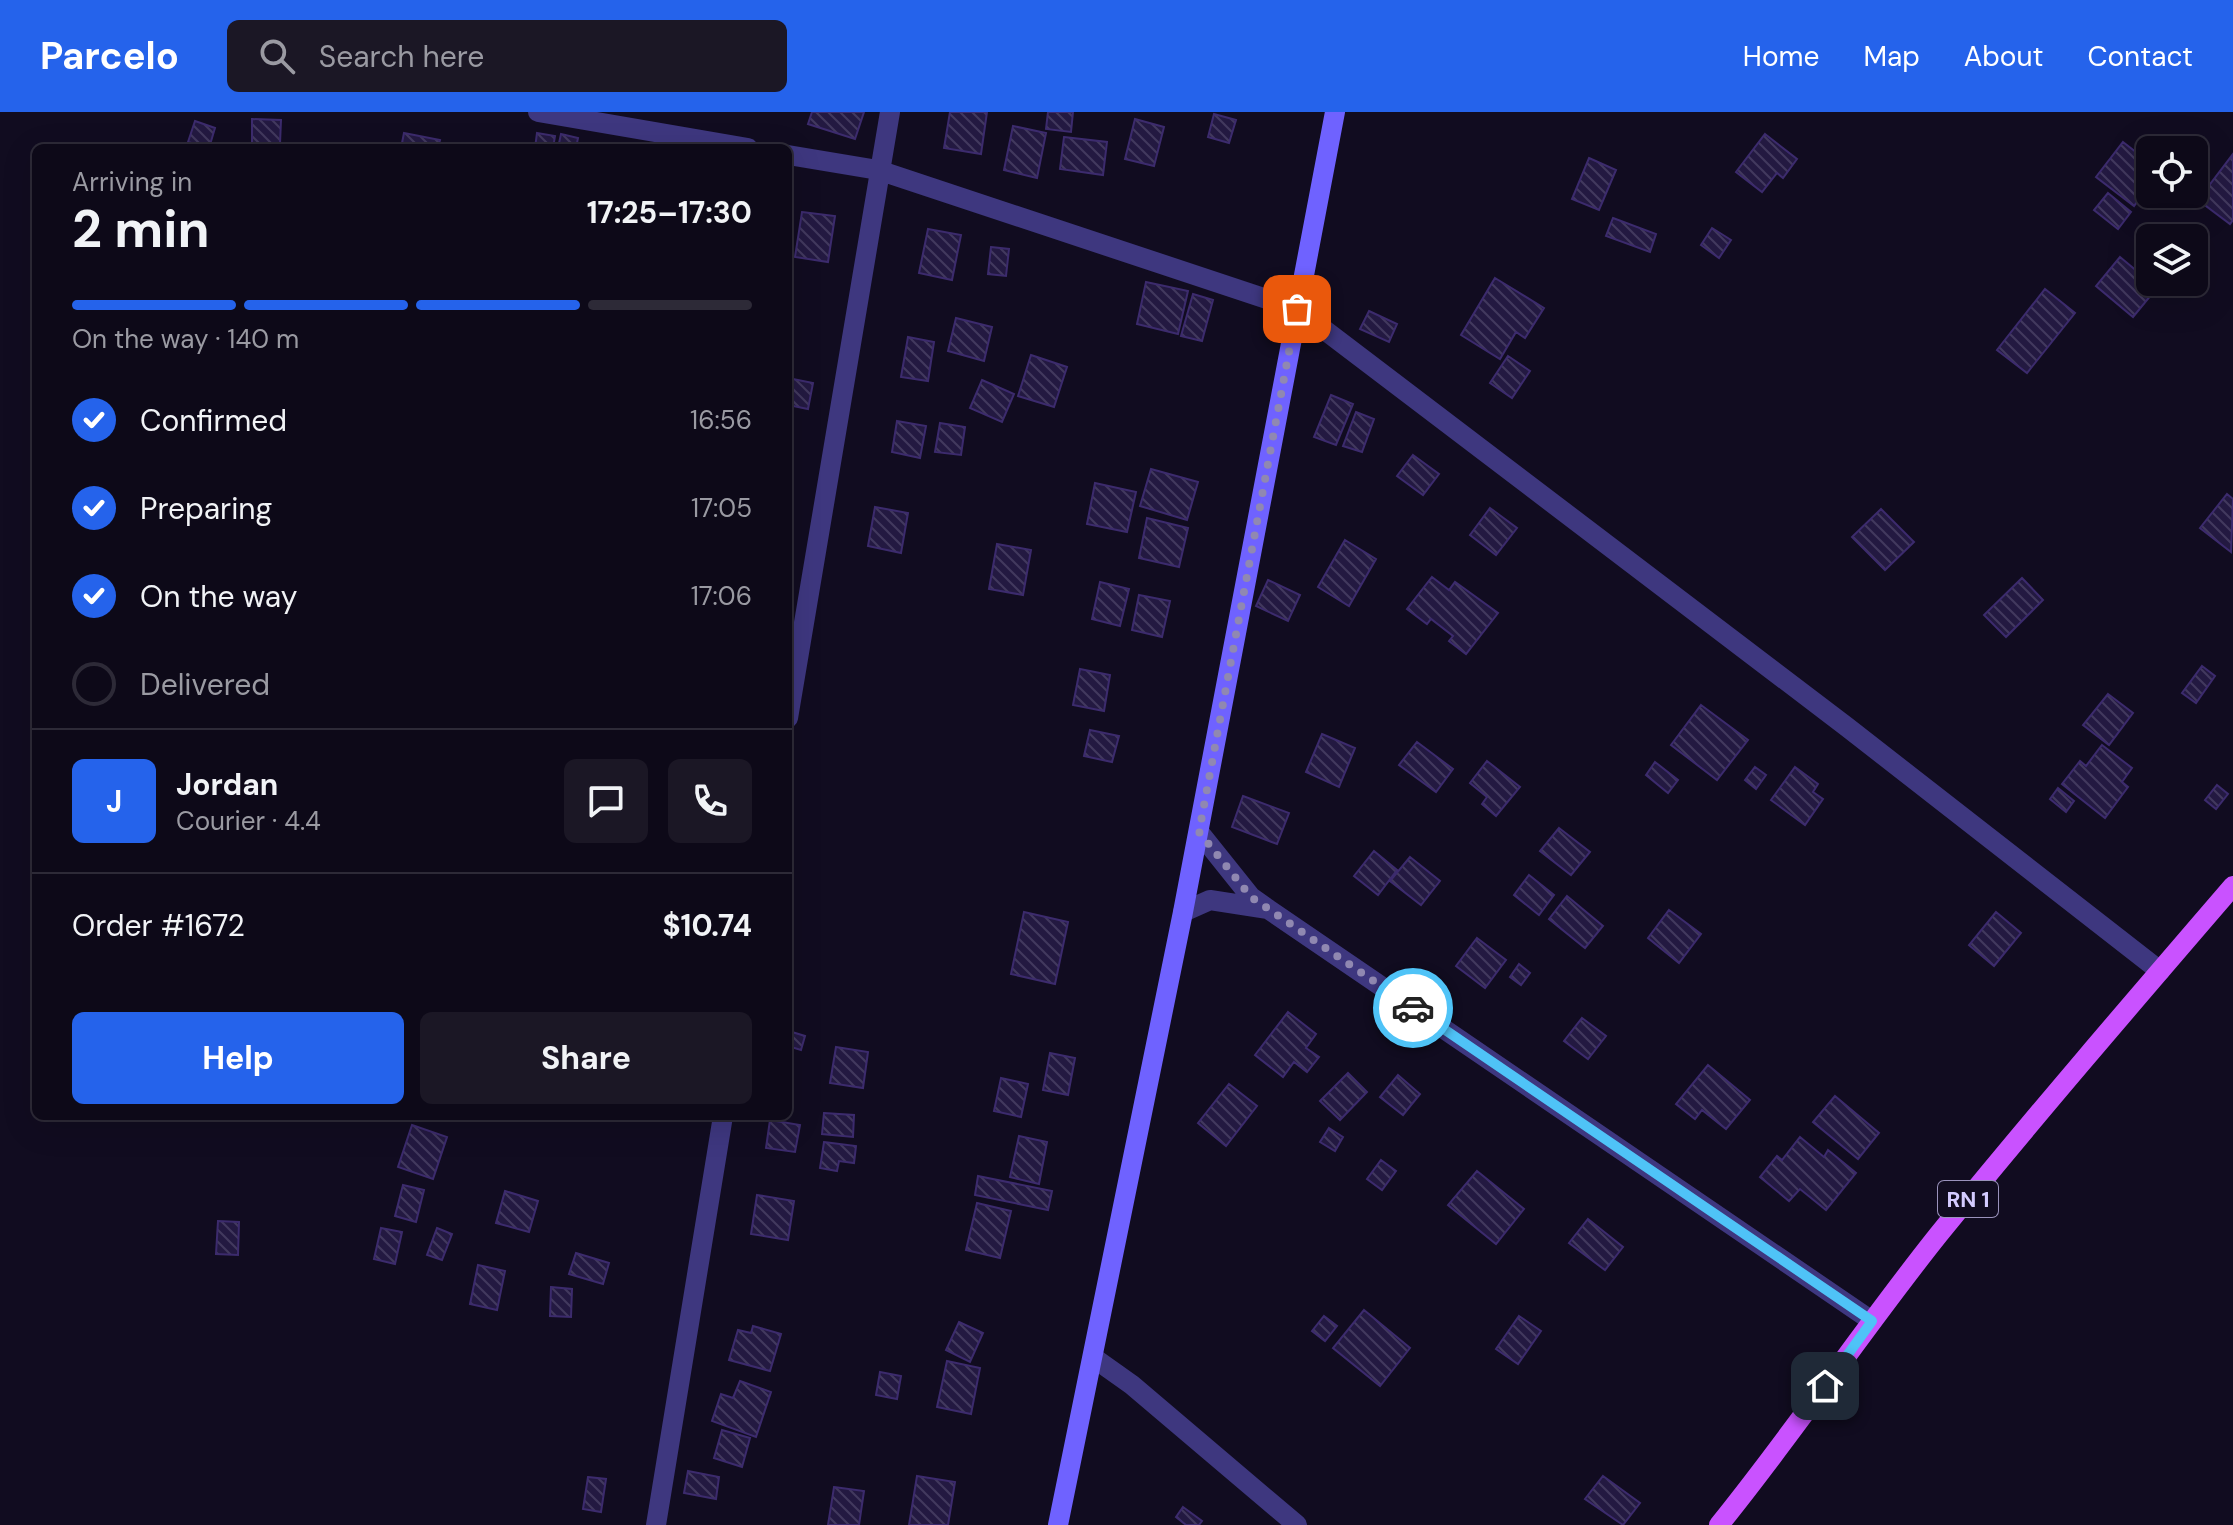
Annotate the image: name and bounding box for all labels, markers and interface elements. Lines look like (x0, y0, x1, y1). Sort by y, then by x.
search box (227, 20, 787, 92)
text: Parcelo (40, 31, 179, 81)
icon: search (255, 34, 299, 78)
text: Search here (319, 37, 484, 76)
text: Home (1743, 38, 1819, 75)
text: Map (1863, 38, 1920, 75)
text: About (1964, 38, 2043, 75)
text: Contact (2087, 38, 2193, 75)
map controls (2136, 136, 2208, 296)
button: locate (2136, 136, 2208, 208)
text: Arriving in (72, 165, 192, 199)
text: 17:25–17:30 (587, 193, 752, 232)
text: 2 min (72, 195, 210, 263)
button: layers (2136, 224, 2208, 296)
pin (1263, 275, 1331, 343)
icon: bag (1275, 287, 1319, 331)
text: On the way · 140 m (72, 322, 299, 356)
icon: check (72, 398, 116, 442)
text: Confirmed (140, 401, 287, 440)
text: 16:56 (690, 403, 752, 437)
icon: check (72, 486, 116, 530)
text: Preparing (140, 489, 272, 528)
text: 17:05 (691, 491, 752, 525)
icon: check (72, 574, 116, 618)
text: On the way (140, 577, 297, 616)
text: 17:06 (691, 579, 752, 613)
text: Delivered (140, 665, 270, 704)
button: chat (564, 759, 648, 843)
button: phone (668, 759, 752, 843)
text: Jordan (176, 765, 278, 804)
text: J (106, 782, 122, 821)
text: Courier · 4.4 (176, 804, 321, 838)
text: Order #1672 (72, 906, 245, 945)
text: $10.74 (662, 906, 752, 945)
courier (1373, 968, 1453, 1048)
icon: car (1391, 986, 1435, 1030)
button: Help (72, 1012, 404, 1104)
button: Share (420, 1012, 752, 1104)
road number: RN 1 (1938, 1181, 1998, 1217)
pin (1791, 1352, 1859, 1420)
icon: home (1803, 1364, 1847, 1408)

